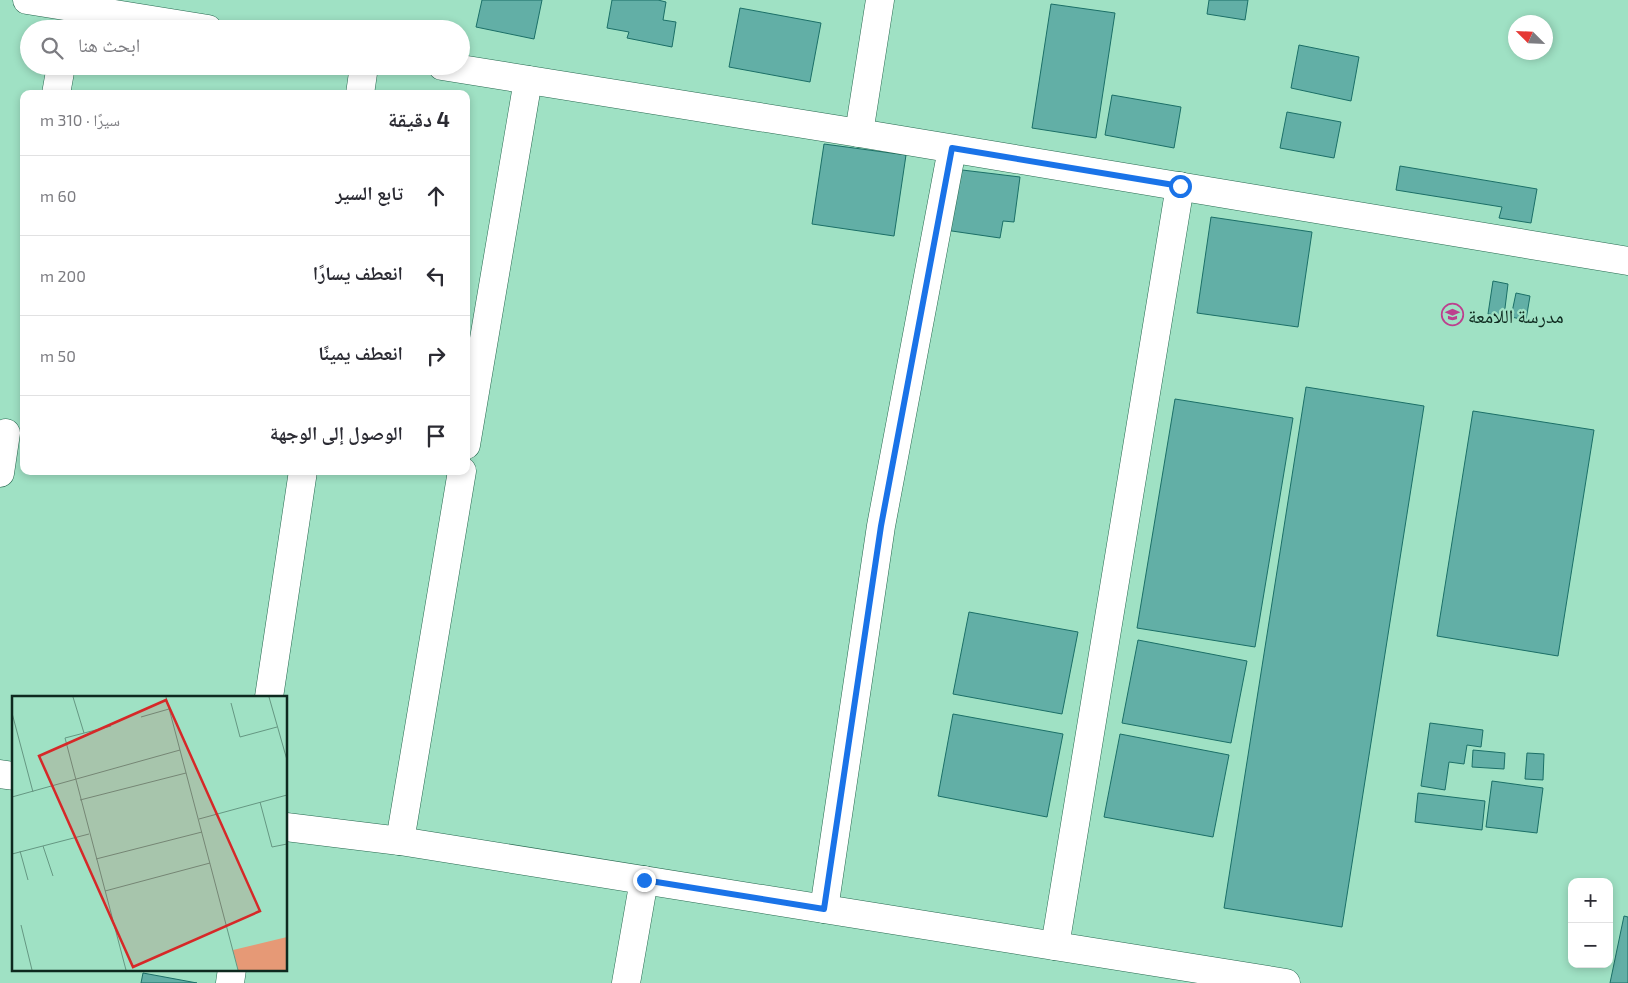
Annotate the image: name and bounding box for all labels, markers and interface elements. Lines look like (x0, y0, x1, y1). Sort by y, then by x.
north arrow (1508, 15, 1553, 60)
search box (20, 20, 470, 75)
text: ابحث هنا (78, 33, 140, 56)
icon: search (38, 34, 66, 62)
text: 4 دقيقة (388, 106, 450, 131)
text: سيرًا · 310 m (40, 110, 120, 129)
route start (1169, 175, 1192, 198)
text: تابع السير (336, 181, 403, 204)
icon: ahead (422, 182, 450, 210)
text: 60 m (40, 186, 76, 205)
text: انعطف يسارًا (313, 261, 403, 284)
icon: left (422, 262, 450, 290)
text: 200 m (40, 266, 86, 285)
school or university icon: مدرسة اللامعة (1440, 303, 1464, 327)
place label: مدرسة اللامعة (1468, 304, 1564, 328)
text: انعطف يمينًا (318, 341, 403, 364)
icon: right (422, 342, 450, 370)
text: 50 m (40, 346, 76, 365)
text: الوصول إلى الوجهة (270, 421, 403, 444)
icon: arrive (422, 422, 450, 450)
inset map (12, 696, 288, 970)
route end (633, 869, 656, 892)
map controls (1568, 878, 1613, 968)
button: + (1568, 878, 1613, 923)
button: − (1568, 923, 1613, 968)

